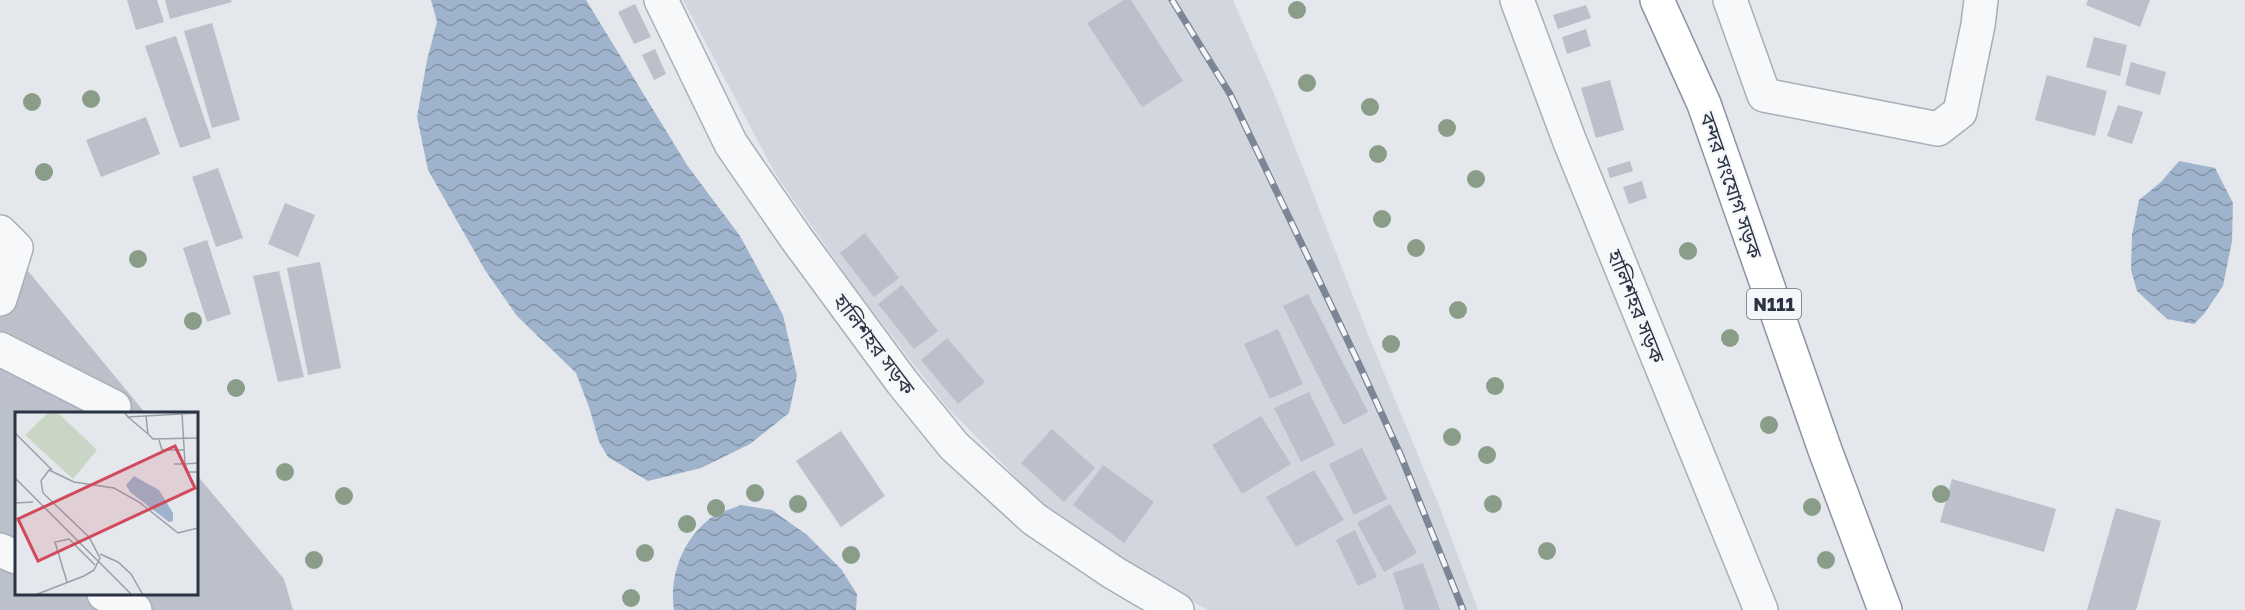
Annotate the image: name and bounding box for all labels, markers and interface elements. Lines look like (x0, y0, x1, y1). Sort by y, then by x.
street label: বন্দর সংযোগ সড়ক (1695, 108, 1769, 262)
street label: হালিশহর সড়ক (1603, 245, 1671, 367)
street label: হালিশহর সড়ক (829, 288, 921, 400)
road number: N111 (1747, 289, 1801, 319)
inset map (15, 412, 198, 595)

